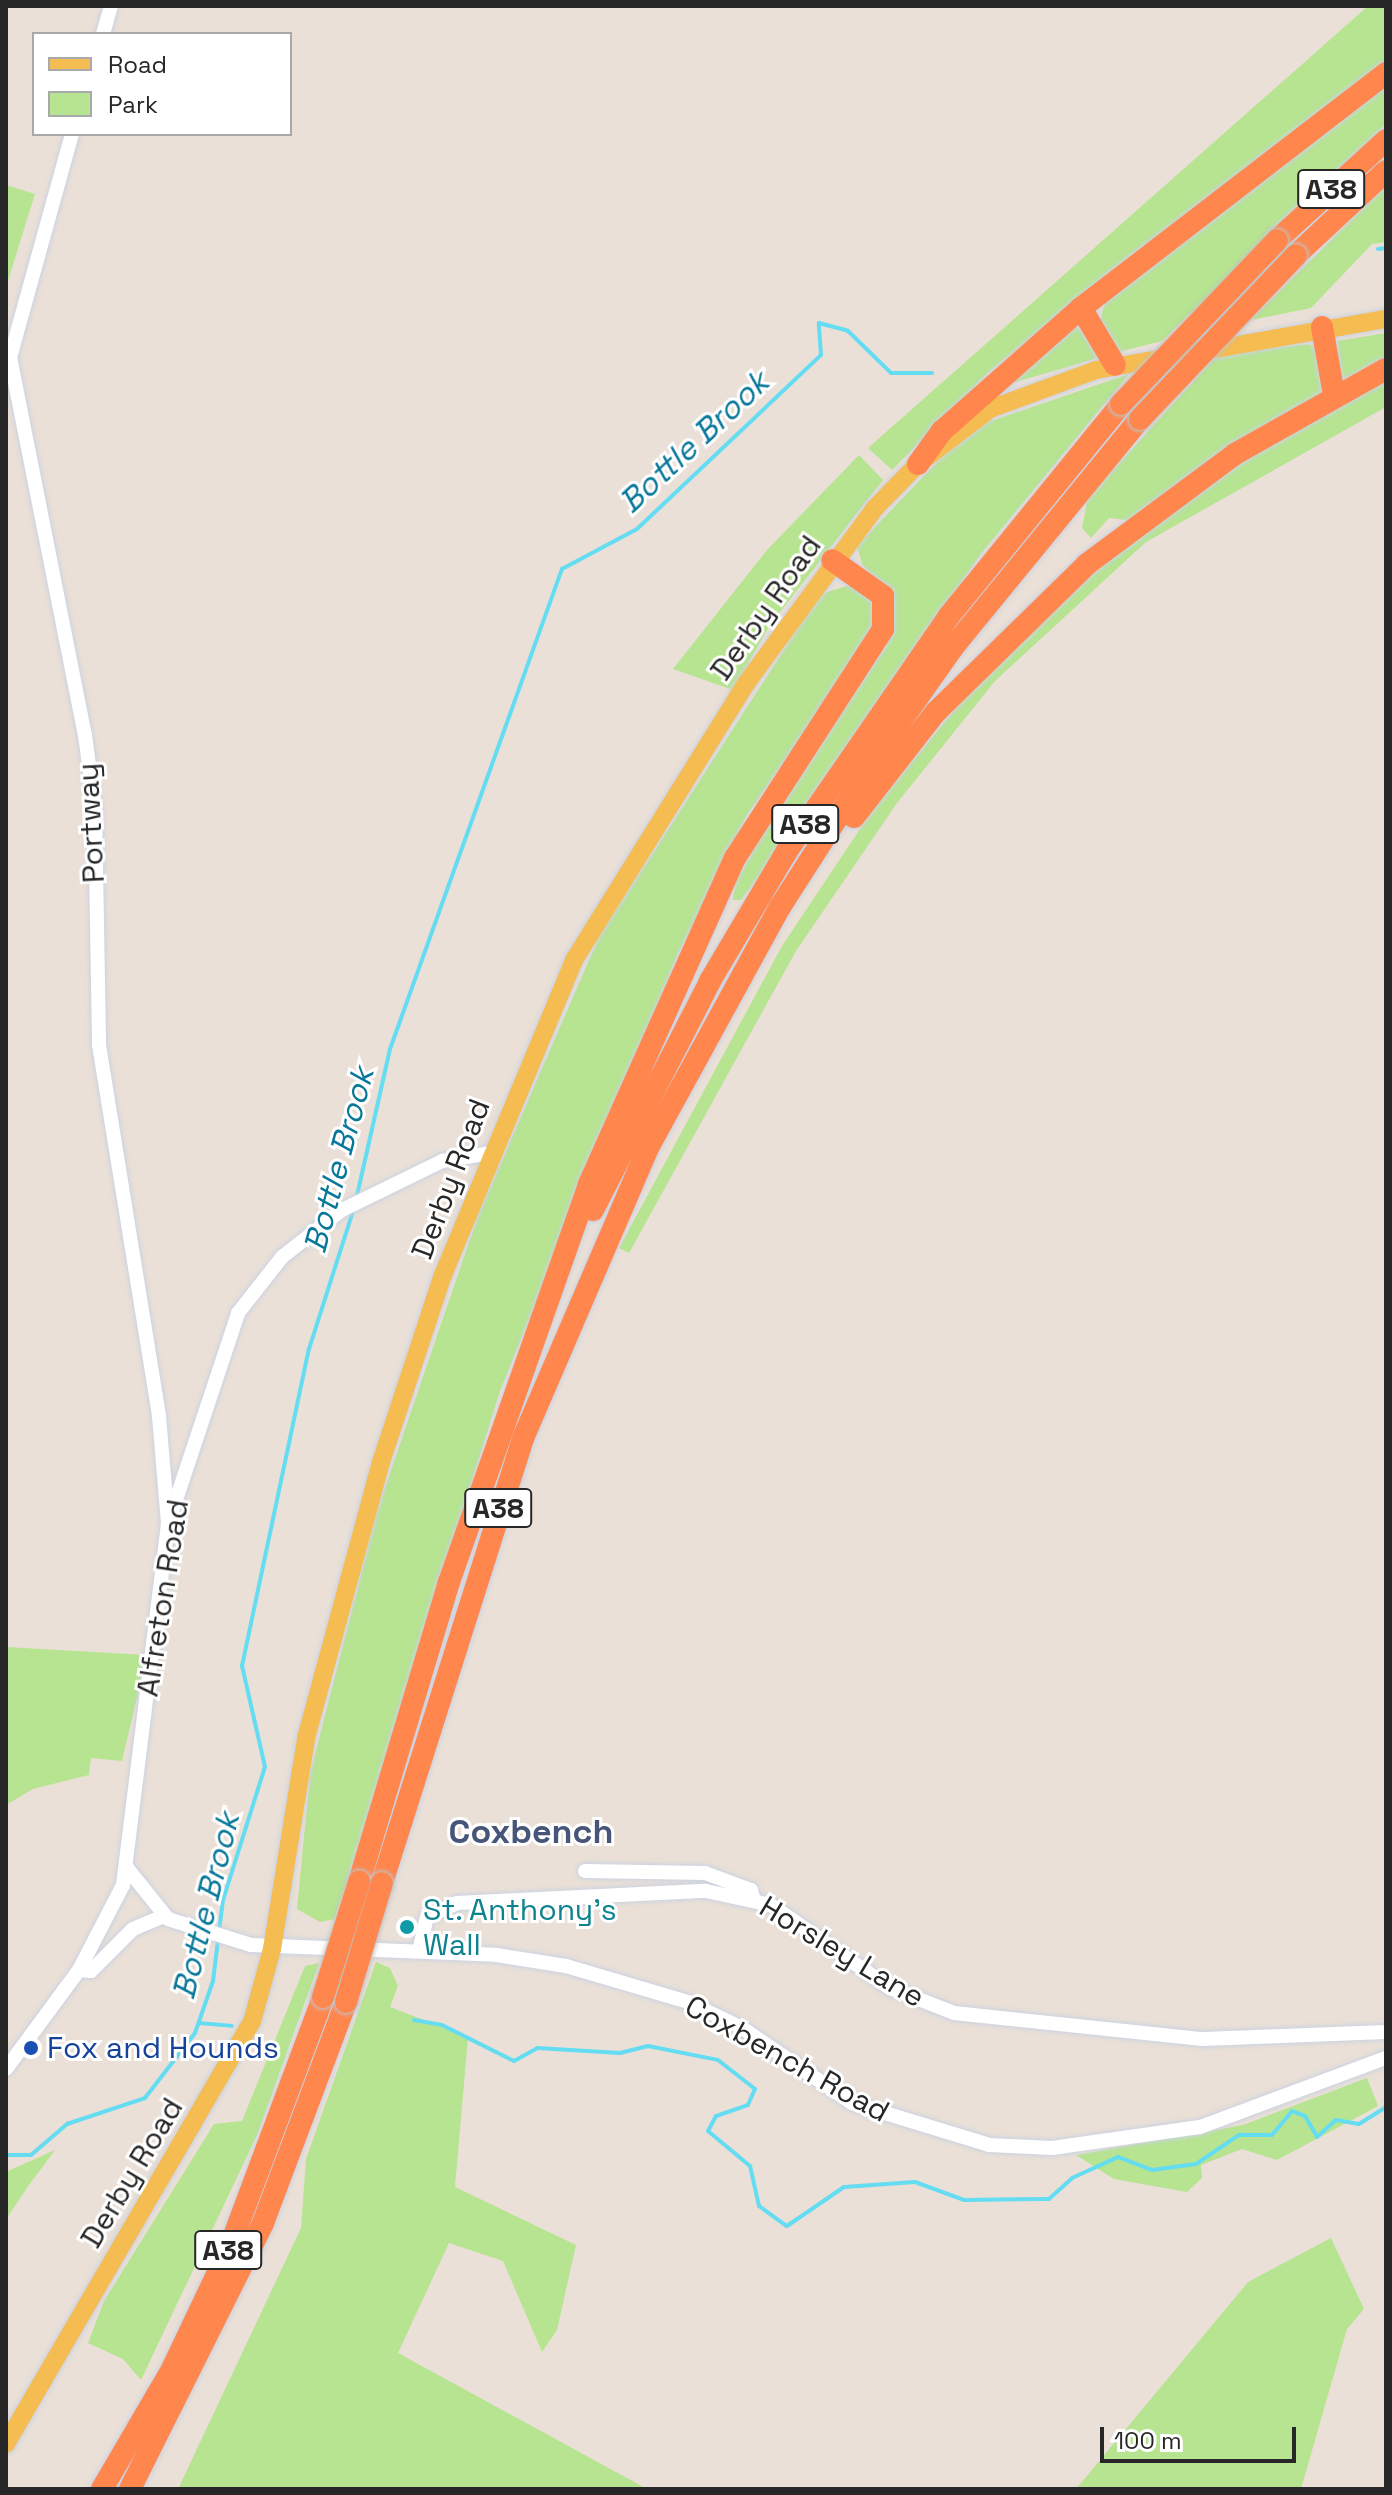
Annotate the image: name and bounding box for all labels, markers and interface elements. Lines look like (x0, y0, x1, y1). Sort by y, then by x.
legend (32, 32, 292, 136)
text: Road (108, 49, 167, 80)
text: Park (108, 89, 158, 120)
road number: A38 (1297, 165, 1365, 213)
water label: Bottle Brook (611, 363, 777, 521)
street label: Derby Road (703, 529, 829, 687)
street label: Portway (70, 762, 112, 884)
road number: A38 (771, 800, 839, 848)
water label: Bottle Brook (296, 1063, 382, 1257)
street label: Derby Road (404, 1094, 498, 1264)
road number: A38 (464, 1484, 532, 1532)
street label: Alfreton Road (130, 1497, 196, 1699)
water label: Bottle Brook (164, 1809, 248, 2003)
district label: Coxbench (449, 1812, 613, 1852)
street label: Horsley Lane (753, 1889, 931, 2015)
place label: St. Anthony's Wall (423, 1892, 618, 1962)
marker: St. Anthony's Wall (398, 1918, 416, 1936)
street label: Coxbench Road (679, 1988, 895, 2130)
place label: Fox and Hounds (47, 2030, 279, 2066)
marker: Fox and Hounds (22, 2039, 40, 2057)
street label: Derby Road (73, 2092, 191, 2254)
road number: A38 (194, 2226, 262, 2274)
scale bar (1104, 2411, 1300, 2461)
text: 100 m (1114, 2425, 1182, 2456)

